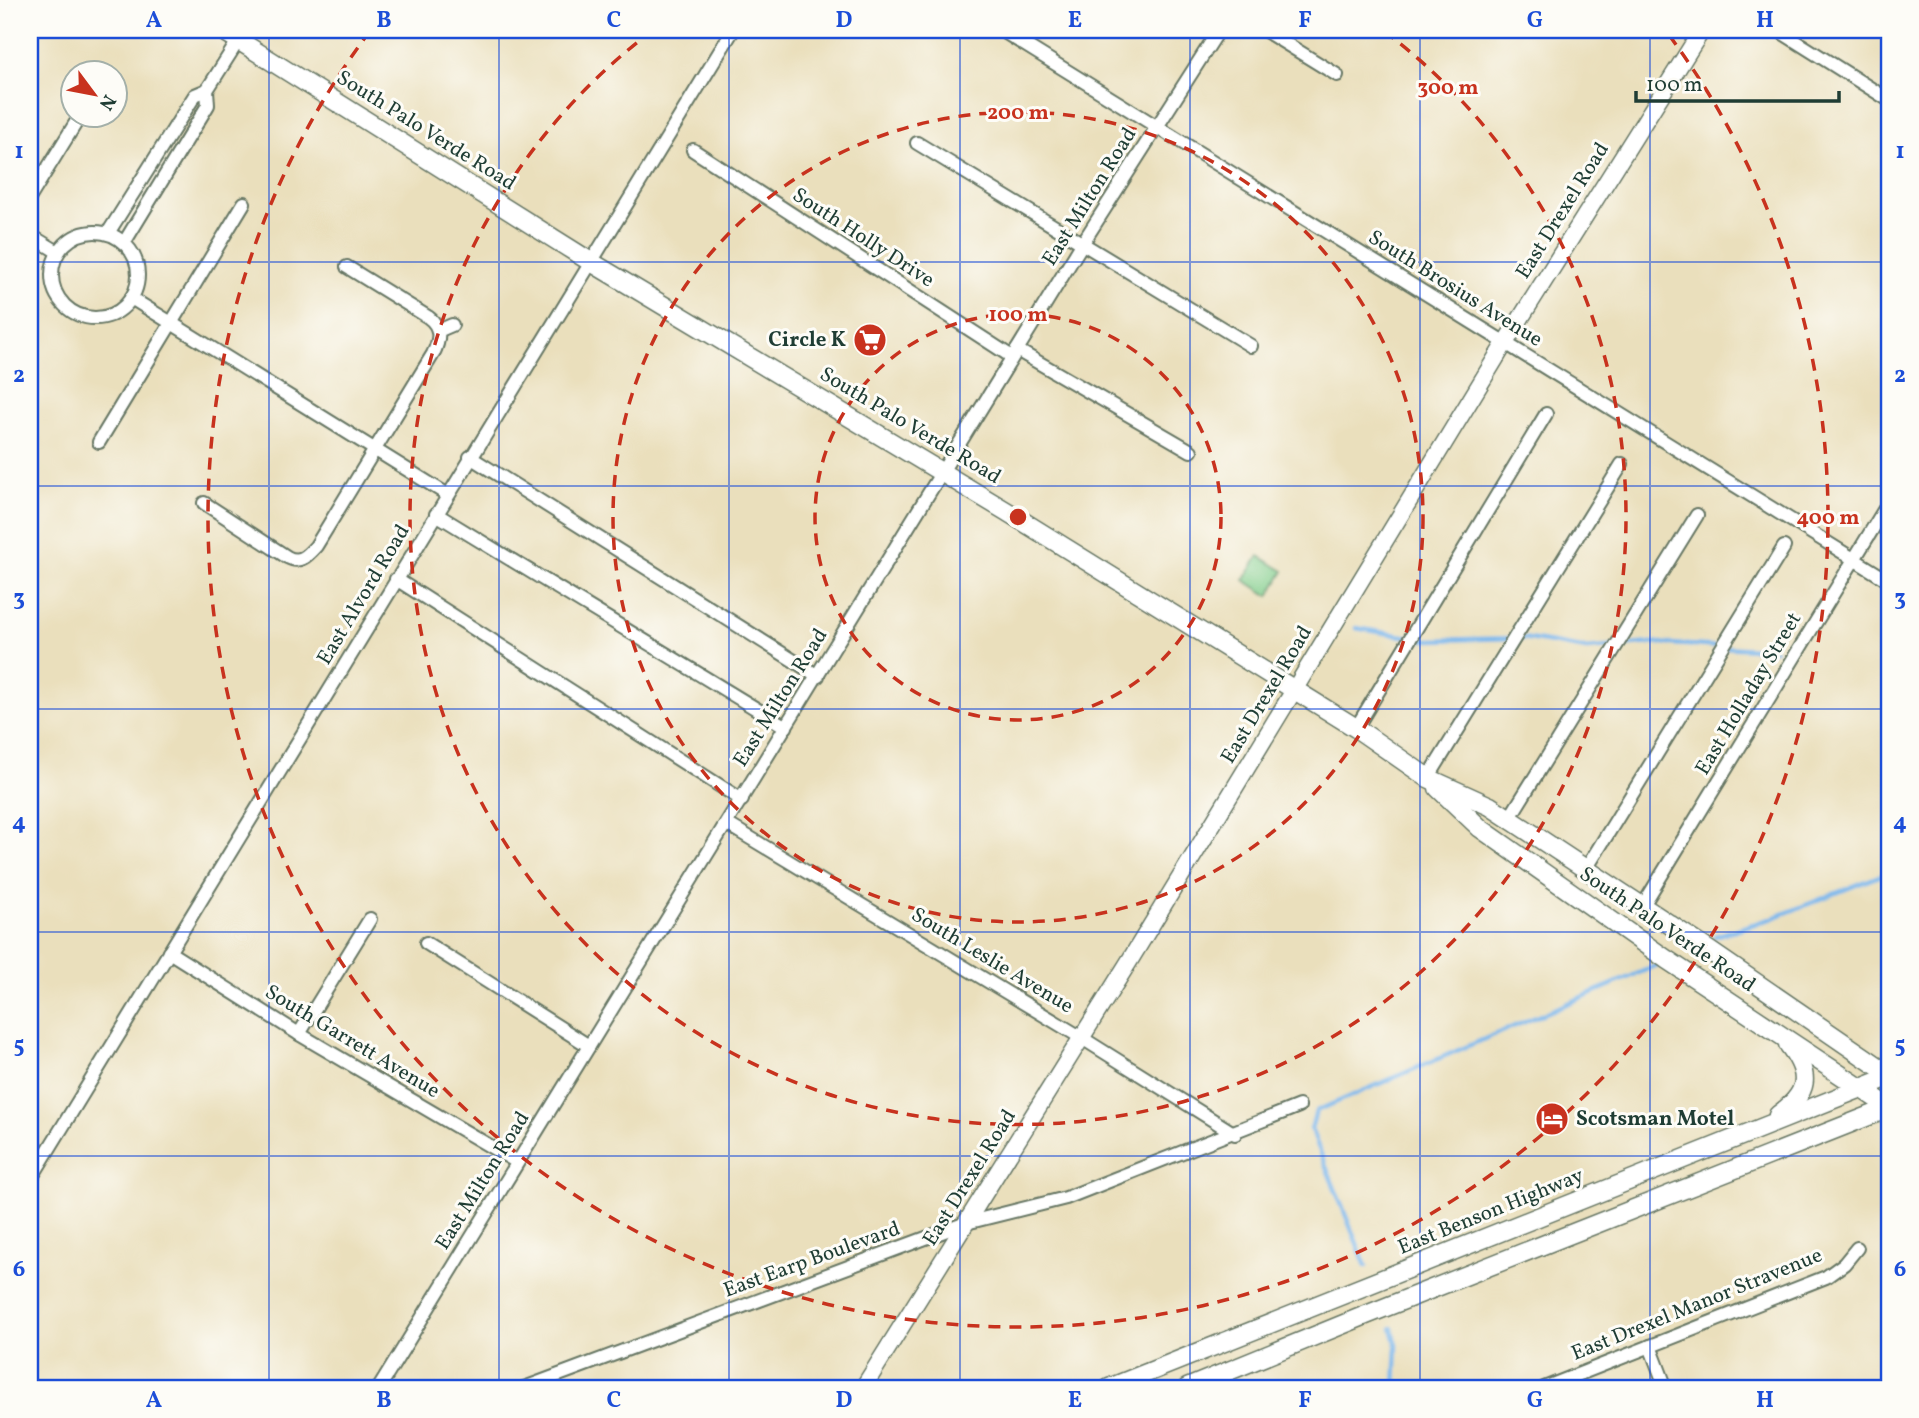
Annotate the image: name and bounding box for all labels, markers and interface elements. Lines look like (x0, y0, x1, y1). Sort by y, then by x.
text: A (146, 5, 162, 37)
text: B (376, 5, 392, 37)
text: C (607, 5, 621, 37)
text: D (836, 5, 853, 37)
text: E (1068, 5, 1082, 37)
text: F (1298, 5, 1312, 37)
text: G (1527, 5, 1543, 37)
text: H (1756, 5, 1774, 37)
north arrow (60, 60, 130, 130)
scale bar (1636, 60, 1839, 104)
street label: South Palo Verde Road (331, 64, 521, 198)
text: 100 m (1646, 71, 1703, 100)
text: 300 m (1418, 74, 1478, 103)
text: N (92, 89, 121, 115)
text: 200 m (987, 99, 1049, 128)
street label: East Milton Road (1036, 122, 1144, 272)
text: 1 (14, 136, 24, 168)
text: 1 (1895, 136, 1905, 168)
street label: East Drexel Road (1509, 137, 1617, 285)
street label: South Holly Drive (786, 181, 940, 295)
street label: South Brosius Avenue (1362, 224, 1548, 355)
text: 100 m (988, 301, 1048, 330)
supermarket icon: Circle K (851, 321, 889, 359)
place label: Circle K (768, 326, 846, 355)
text: 2 (13, 360, 25, 392)
street label: South Palo Verde Road (814, 360, 1006, 492)
text: 2 (1894, 360, 1906, 392)
text: 400 m (1797, 504, 1859, 533)
centre of rings (1006, 505, 1030, 529)
street label: East Alvord Road (311, 519, 417, 671)
text: 3 (13, 583, 25, 615)
text: 3 (1894, 583, 1906, 615)
street label: East Holladay Street (1689, 607, 1809, 781)
street label: East Drexel Road (1214, 621, 1320, 769)
street label: East Milton Road (727, 623, 835, 773)
text: 4 (12, 807, 26, 839)
text: 4 (1893, 807, 1907, 839)
street label: South Palo Verde Road (1573, 860, 1761, 1000)
street label: South Leslie Avenue (905, 901, 1079, 1021)
street label: South Garrett Avenue (259, 978, 445, 1106)
text: 5 (13, 1030, 25, 1062)
text: 5 (1894, 1030, 1906, 1062)
hotel icon: Scotsman Motel (1533, 1100, 1571, 1138)
street label: East Drexel Road (916, 1104, 1024, 1252)
place label: Scotsman Motel (1576, 1105, 1734, 1134)
street label: East Milton Road (429, 1106, 537, 1256)
street label: East Benson Highway (1394, 1161, 1589, 1263)
street label: East Earp Boulevard (720, 1215, 904, 1305)
street label: East Drexel Manor Stravenue (1567, 1241, 1827, 1369)
text: 6 (13, 1254, 25, 1286)
text: 6 (1894, 1254, 1906, 1286)
text: A (146, 1385, 162, 1417)
text: B (376, 1385, 392, 1417)
text: C (607, 1385, 621, 1417)
text: D (836, 1385, 853, 1417)
text: E (1068, 1385, 1082, 1417)
text: F (1298, 1385, 1312, 1417)
text: G (1527, 1385, 1543, 1417)
text: H (1756, 1385, 1774, 1417)

